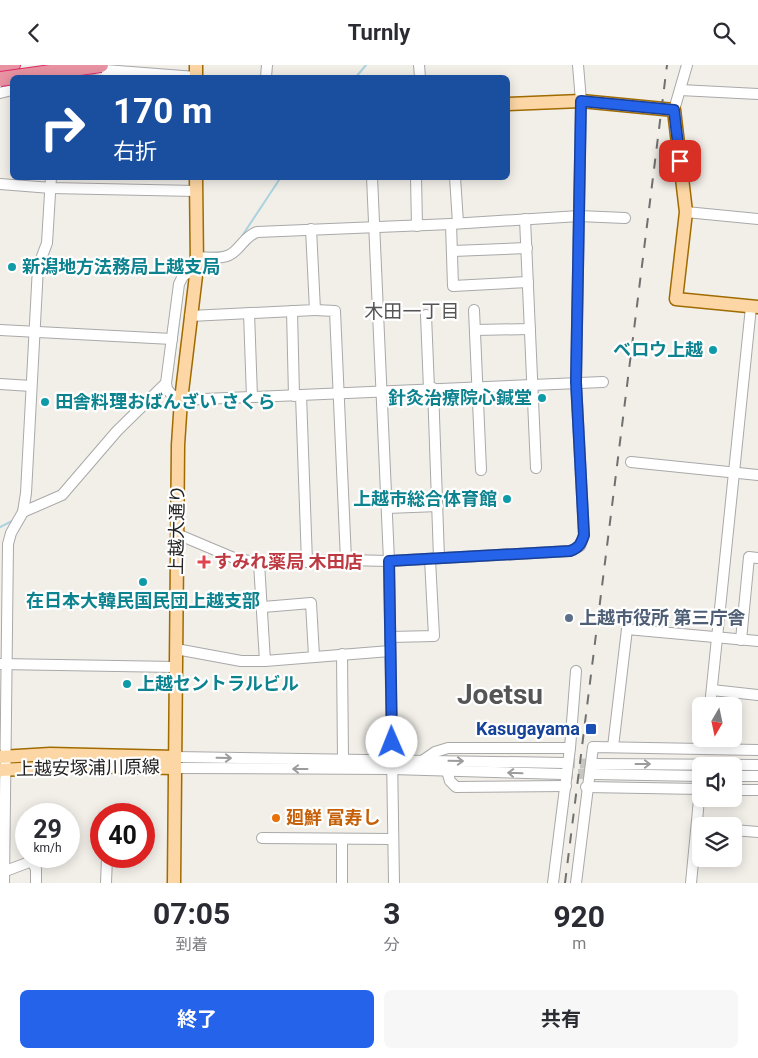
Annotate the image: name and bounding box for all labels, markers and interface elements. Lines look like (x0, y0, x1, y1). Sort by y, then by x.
icon: back (20, 19, 48, 47)
icon: search (710, 19, 738, 47)
text: Turnly (348, 20, 410, 45)
text: 170 m (113, 91, 212, 132)
icon: right (30, 95, 95, 160)
text: 右折 (113, 139, 157, 164)
pin (659, 140, 701, 182)
icon: arrive (666, 147, 694, 175)
place label: 新潟地方法務局上越支局 (22, 256, 220, 277)
marker: 新潟地方法務局上越支局 (6, 261, 18, 273)
district label: 木田一丁目 (364, 300, 460, 323)
place label: ベロウ上越 (613, 339, 703, 360)
marker: ベロウ上越 (707, 344, 719, 356)
place label: 針灸治療院心鍼堂 (388, 387, 532, 408)
place label: 田舎料理おばんざい さくら (55, 391, 275, 412)
marker: 針灸治療院心鍼堂 (536, 392, 548, 404)
marker: 田舎料理おばんざい さくら (39, 396, 51, 408)
street label: 上越大通り (165, 485, 188, 575)
place label: 上越市総合体育館 (353, 488, 497, 509)
marker: 上越市総合体育館 (501, 493, 513, 505)
place label: すみれ薬局 木田店 (214, 551, 362, 572)
marker: すみれ薬局 木田店 (198, 556, 210, 568)
marker: 在日本大韓民国民団上越支部 (137, 576, 149, 588)
place label: 在日本大韓民国民団上越支部 (26, 590, 260, 611)
place label: 上越市役所 第三庁舎 (579, 607, 745, 628)
marker: 上越市役所 第三庁舎 (563, 612, 575, 624)
place label: 上越セントラルビル (137, 673, 299, 694)
marker: 上越セントラルビル (121, 678, 133, 690)
district label: Joetsu (457, 678, 543, 711)
north arrow (692, 697, 742, 747)
map controls (692, 697, 742, 867)
position arrow (365, 715, 417, 767)
place label: Kasugayama (476, 718, 580, 739)
marker: Kasugayama (584, 722, 598, 736)
one-way arrow (215, 753, 231, 763)
street label: 上越安塚浦川原線 (16, 756, 160, 779)
one-way arrow (448, 756, 464, 766)
button: sound (692, 757, 742, 807)
one-way arrow (634, 759, 650, 769)
one-way arrow (292, 764, 308, 773)
one-way arrow (507, 768, 523, 777)
speed limit sign: 40 (90, 803, 155, 868)
place label: 廻鮮 富寿し (286, 807, 380, 828)
marker: 廻鮮 富寿し (270, 812, 282, 824)
text: 29 (33, 815, 62, 844)
button: layers (692, 817, 742, 867)
text: km/h (33, 841, 62, 855)
text: 07:05 (153, 896, 230, 931)
text: 3 (383, 896, 400, 931)
text: 920 (553, 899, 605, 934)
text: m (572, 934, 586, 953)
text: 到着 (176, 935, 208, 954)
text: 分 (384, 935, 400, 954)
button: 終了 (20, 990, 374, 1048)
button: 共有 (384, 990, 738, 1048)

